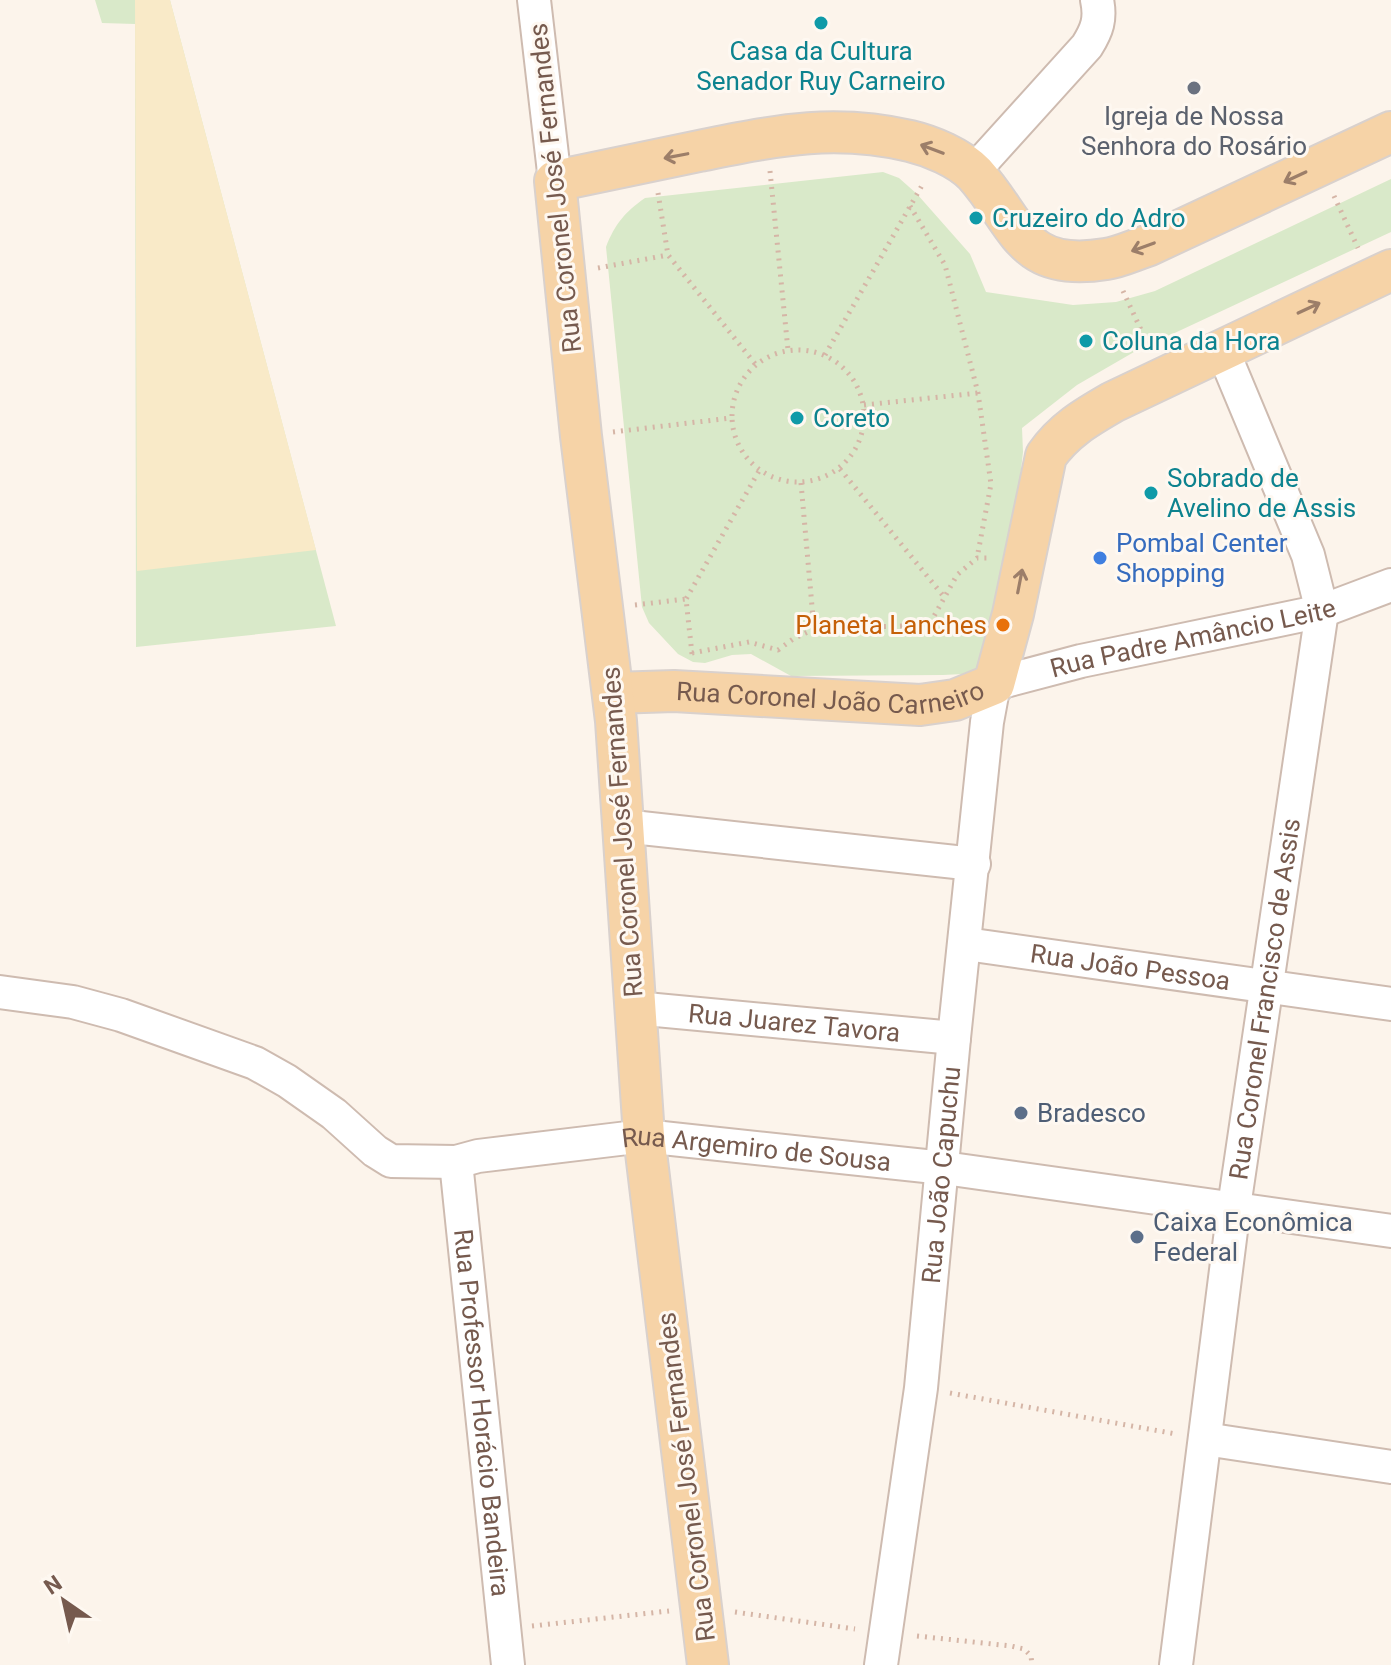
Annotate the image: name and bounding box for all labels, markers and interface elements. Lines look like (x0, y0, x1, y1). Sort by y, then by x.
marker: Casa da Cultura Senador Ruy Carneiro (812, 14, 830, 32)
street label: Rua Coronel José Fernandes (523, 22, 587, 354)
place label: Casa da Cultura Senador Ruy Carneiro (696, 36, 946, 96)
marker: Igreja de Nossa Senhora do Rosário (1185, 79, 1203, 97)
place label: Igreja de Nossa Senhora do Rosário (1081, 101, 1307, 161)
one-way arrow (920, 141, 945, 155)
one-way arrow (664, 149, 689, 164)
one-way arrow (1283, 170, 1307, 185)
place label: Cruzeiro do Adro (992, 203, 1186, 233)
marker: Cruzeiro do Adro (967, 209, 985, 227)
one-way arrow (1131, 241, 1156, 255)
one-way arrow (1297, 300, 1321, 315)
place label: Coluna da Hora (1102, 326, 1280, 356)
marker: Coluna da Hora (1077, 332, 1095, 350)
place label: Coreto (813, 403, 890, 433)
marker: Coreto (788, 409, 806, 427)
place label: Sobrado de Avelino de Assis (1167, 463, 1356, 523)
marker: Sobrado de Avelino de Assis (1142, 484, 1160, 502)
place label: Pombal Center Shopping (1116, 528, 1288, 588)
marker: Pombal Center Shopping (1091, 549, 1109, 567)
one-way arrow (1013, 569, 1028, 594)
street label: Rua Padre Amâncio Leite (1047, 592, 1340, 683)
place label: Planeta Lanches (795, 610, 987, 640)
marker: Planeta Lanches (994, 616, 1012, 634)
street label: Rua Coronel José Fernandes (595, 666, 649, 998)
street label: Rua Coronel João Carneiro (675, 675, 988, 720)
street label: Rua Coronel Francisco de Assis (1223, 816, 1306, 1181)
street label: Rua João Pessoa (1029, 938, 1232, 996)
street label: Rua Juarez Tavora (687, 998, 902, 1048)
street label: Rua João Capuchu (916, 1065, 966, 1285)
place label: Bradesco (1037, 1098, 1146, 1128)
marker: Bradesco (1012, 1104, 1030, 1122)
street label: Rua Argemiro de Sousa (620, 1120, 893, 1177)
place label: Caixa Econômica Federal (1153, 1207, 1353, 1267)
street label: Rua Professor Horácio Bandeira (448, 1227, 516, 1598)
marker: Caixa Econômica Federal (1128, 1228, 1146, 1246)
street label: Rua Coronel José Fernandes (651, 1311, 721, 1643)
north arrow (24, 1561, 104, 1641)
text: N (40, 1570, 67, 1600)

